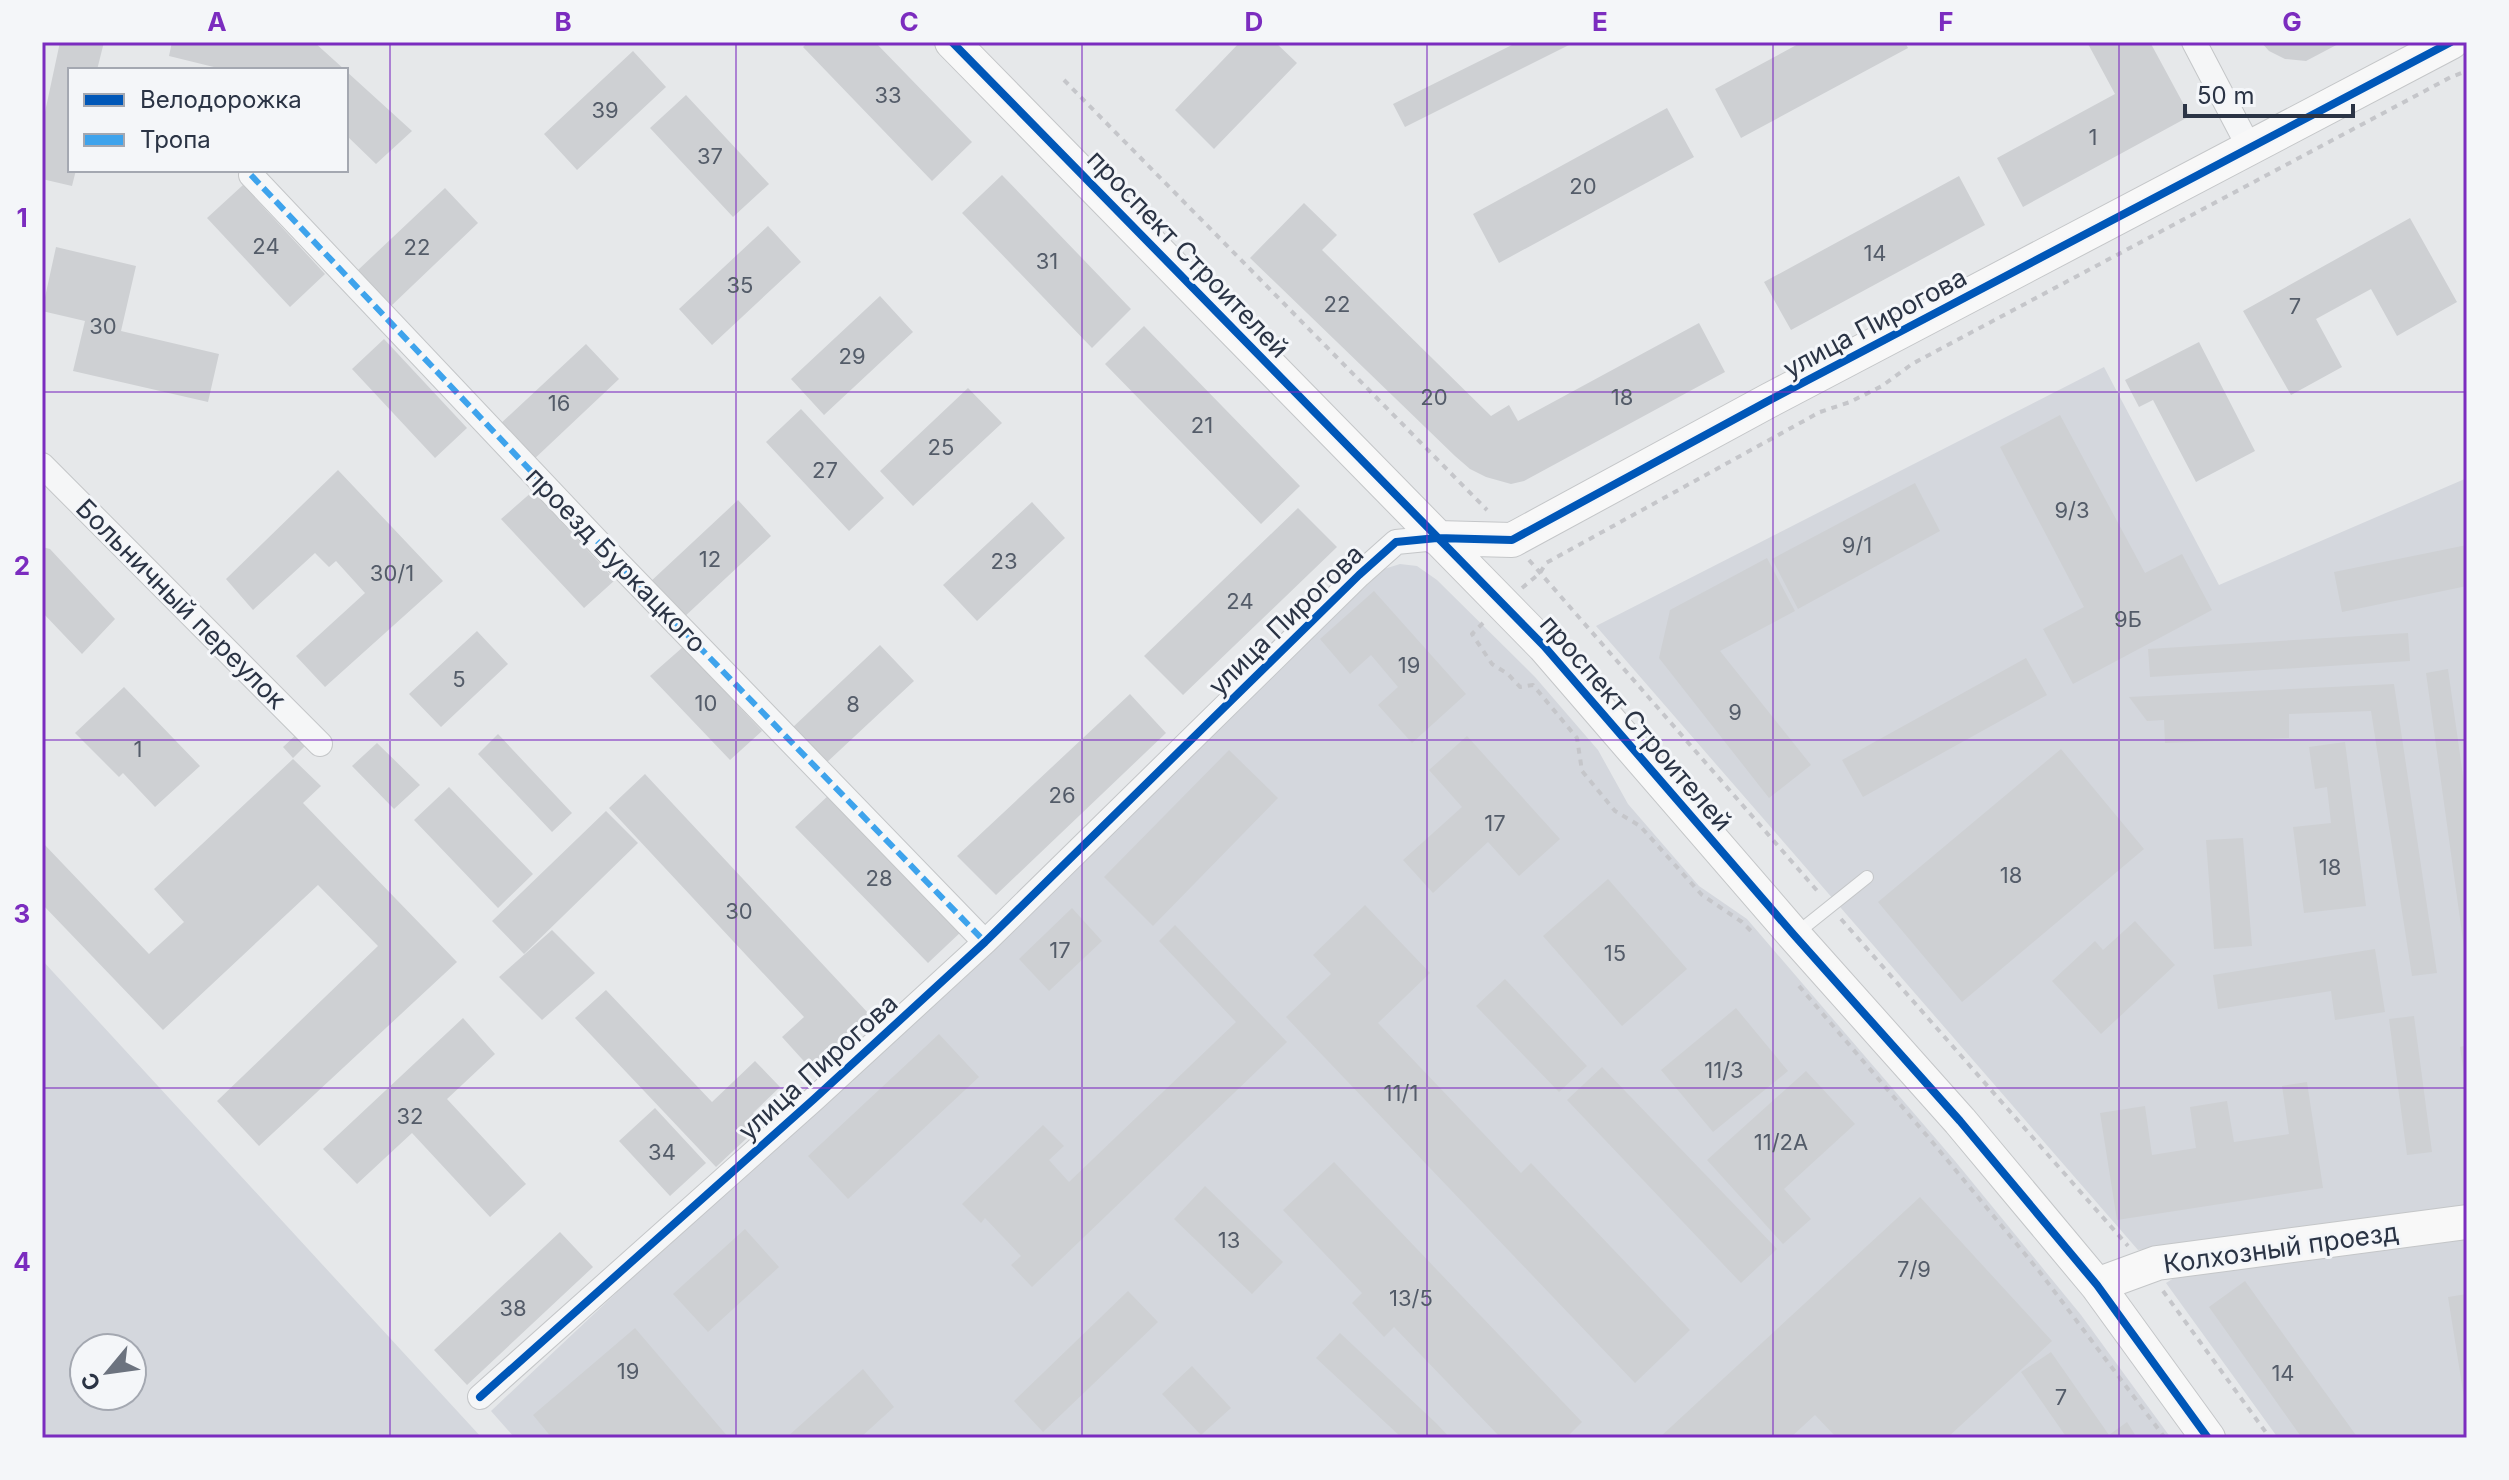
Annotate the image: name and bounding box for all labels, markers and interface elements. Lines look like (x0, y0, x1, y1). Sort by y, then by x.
text: A (207, 6, 227, 37)
text: B (554, 6, 572, 37)
text: C (899, 6, 919, 37)
text: D (1245, 6, 1263, 37)
text: E (1592, 6, 1608, 37)
text: F (1938, 6, 1954, 37)
text: G (2282, 6, 2302, 37)
legend (68, 68, 348, 172)
scale bar (2185, 68, 2353, 118)
text: 50 m (2197, 81, 2255, 110)
house number: 33 (874, 82, 902, 108)
text: Велодорожка (140, 85, 302, 114)
house number: 39 (591, 97, 619, 123)
house number: 1 (2089, 124, 2097, 150)
text: Тропа (140, 125, 211, 154)
house number: 37 (697, 143, 723, 169)
street label: проспект Строителей (1081, 143, 1295, 364)
house number: 20 (1569, 173, 1597, 199)
text: 1 (16, 202, 28, 233)
house number: 24 (252, 233, 280, 259)
house number: 22 (404, 234, 430, 260)
house number: 14 (1863, 240, 1887, 266)
house number: 31 (1036, 248, 1058, 274)
street label: улица Пирогова (1778, 261, 1972, 384)
house number: 35 (727, 272, 753, 298)
house number: 22 (1324, 291, 1350, 317)
house number: 7 (2289, 293, 2301, 319)
house number: 30 (89, 313, 117, 339)
house number: 29 (838, 343, 866, 369)
house number: 20 (1420, 384, 1448, 410)
house number: 18 (1611, 384, 1633, 410)
house number: 16 (548, 390, 570, 416)
house number: 21 (1191, 412, 1213, 438)
house number: 25 (928, 434, 954, 460)
house number: 27 (812, 457, 838, 483)
street label: проезд Буркацкого (520, 461, 713, 659)
street label: Больничный переулок (70, 492, 293, 715)
house number: 9/3 (2054, 497, 2090, 523)
house number: 9/1 (1842, 532, 1872, 558)
street label: улица Пирогова (1202, 538, 1370, 701)
house number: 12 (699, 546, 721, 572)
house number: 23 (990, 548, 1018, 574)
text: 2 (14, 550, 30, 581)
house number: 30/1 (370, 560, 414, 586)
house number: 24 (1226, 588, 1254, 614)
house number: 9Б (2114, 606, 2142, 632)
street label: проспект Строителей (1534, 608, 1739, 837)
house number: 19 (1398, 652, 1420, 678)
house number: 5 (452, 666, 466, 692)
house number: 10 (695, 690, 717, 716)
house number: 8 (846, 691, 860, 717)
house number: 9 (1728, 699, 1742, 725)
house number: 1 (134, 736, 142, 762)
house number: 26 (1048, 782, 1076, 808)
house number: 17 (1484, 810, 1506, 836)
house number: 18 (2319, 854, 2341, 880)
house number: 18 (2000, 862, 2022, 888)
house number: 28 (865, 865, 893, 891)
text: 3 (14, 898, 30, 929)
house number: 30 (725, 898, 753, 924)
house number: 17 (1049, 937, 1071, 963)
house number: 15 (1604, 940, 1626, 966)
street label: улица Пирогова (732, 987, 904, 1146)
house number: 11/3 (1704, 1057, 1744, 1083)
house number: 11/1 (1384, 1080, 1418, 1106)
house number: 32 (396, 1103, 424, 1129)
house number: 11/2А (1754, 1129, 1808, 1155)
house number: 34 (648, 1139, 676, 1165)
street label: Колхозный проезд (2161, 1216, 2401, 1279)
house number: 13 (1218, 1227, 1240, 1253)
text: 4 (13, 1246, 31, 1277)
house number: 7/9 (1897, 1256, 1931, 1282)
house number: 13/5 (1389, 1285, 1433, 1311)
house number: 38 (499, 1295, 527, 1321)
north arrow (68, 1332, 148, 1412)
house number: 19 (617, 1358, 639, 1384)
house number: 14 (2271, 1360, 2295, 1386)
text: С (75, 1368, 106, 1395)
house number: 7 (2055, 1384, 2067, 1410)

